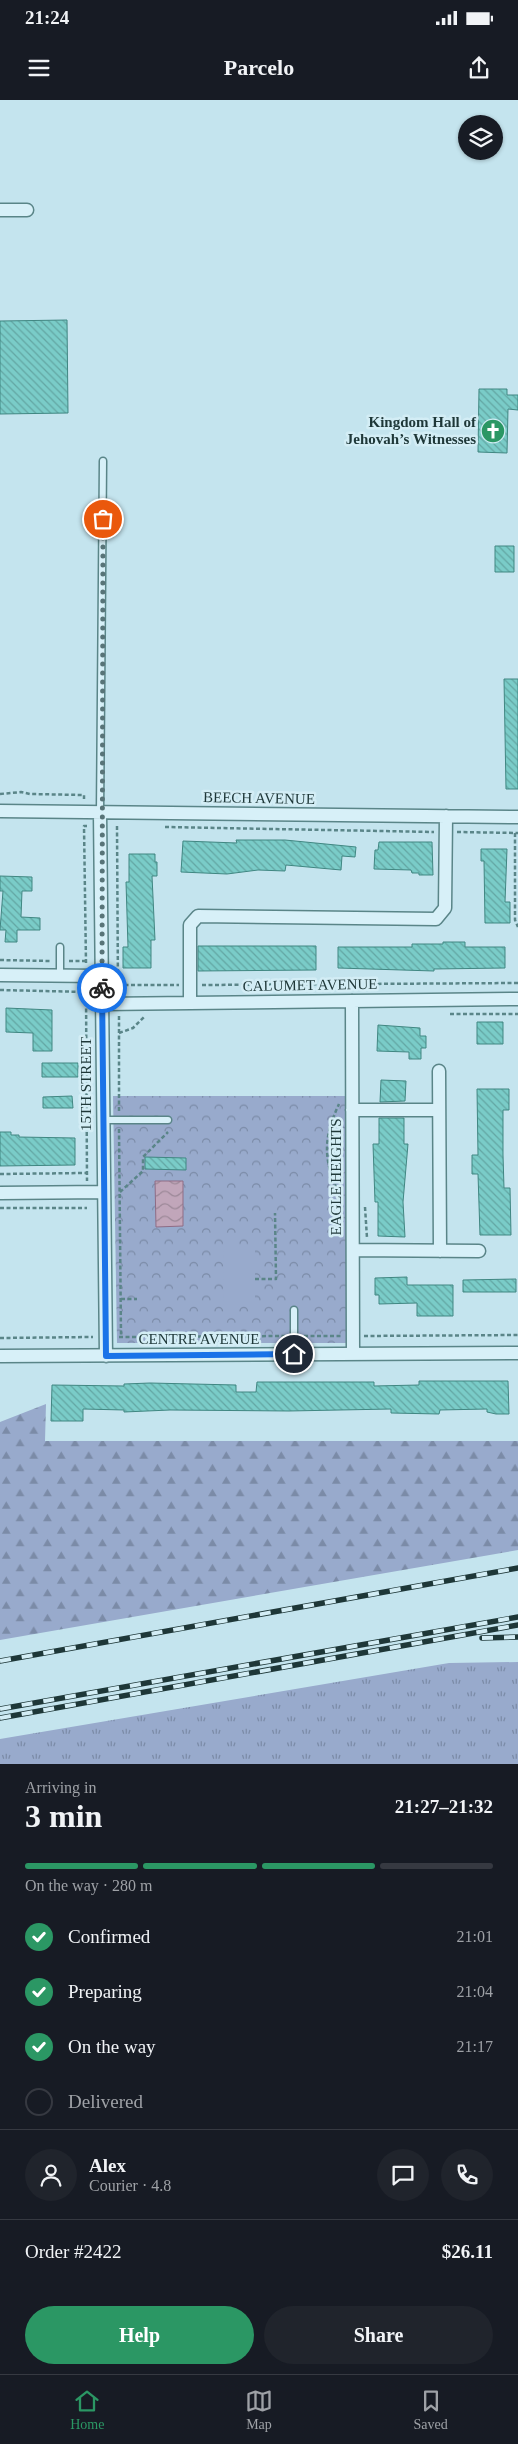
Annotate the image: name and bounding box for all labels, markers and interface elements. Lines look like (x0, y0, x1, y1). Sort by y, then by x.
text: 21:24 (25, 7, 69, 28)
icon: menu (25, 54, 53, 82)
icon: share (465, 54, 493, 82)
text: Parcelo (224, 55, 294, 80)
map controls (458, 115, 503, 160)
button: layers (458, 115, 503, 160)
place label: Kingdom Hall of Jehovah’s Witnesses (346, 414, 477, 447)
church icon: Kingdom Hall of Jehovah’s Witnesses (480, 418, 506, 444)
pin (82, 498, 124, 540)
icon: bag (89, 505, 117, 533)
street label: BEECH AVENUE (203, 789, 315, 807)
courier (77, 963, 127, 1013)
icon: bike (88, 974, 116, 1002)
street label: CALUMET AVENUE (242, 976, 378, 994)
street label: 15TH STREET (78, 1037, 94, 1131)
street label: EAGLE HEIGHTS (328, 1118, 344, 1236)
street label: CENTRE AVENUE (139, 1331, 259, 1347)
pin (273, 1333, 315, 1375)
icon: home (280, 1340, 308, 1368)
text: Arriving in (25, 1779, 97, 1796)
text: 21:27–21:32 (395, 1796, 493, 1817)
text: 3 min (25, 1798, 102, 1834)
text: On the way · 280 m (25, 1877, 153, 1894)
icon: check (25, 1923, 53, 1951)
text: Confirmed (68, 1926, 150, 1947)
text: 21:01 (457, 1928, 493, 1945)
icon: check (25, 1978, 53, 2006)
text: Preparing (68, 1981, 142, 2002)
text: 21:04 (457, 1983, 493, 2000)
icon: check (25, 2033, 53, 2061)
text: On the way (68, 2036, 156, 2057)
text: 21:17 (457, 2038, 493, 2055)
text: Delivered (68, 2091, 143, 2112)
button: person (25, 2149, 77, 2201)
button: chat (377, 2149, 429, 2201)
button: phone (441, 2149, 493, 2201)
text: Alex (89, 2155, 126, 2176)
text: Courier · 4.8 (89, 2177, 171, 2194)
text: Order #2422 (25, 2241, 122, 2262)
text: $26.11 (442, 2241, 493, 2262)
button: Help (25, 2306, 254, 2364)
button: Share (264, 2306, 493, 2364)
tab: Home (70, 2387, 104, 2433)
tab: Map (245, 2387, 273, 2433)
tab: Saved (414, 2387, 448, 2433)

